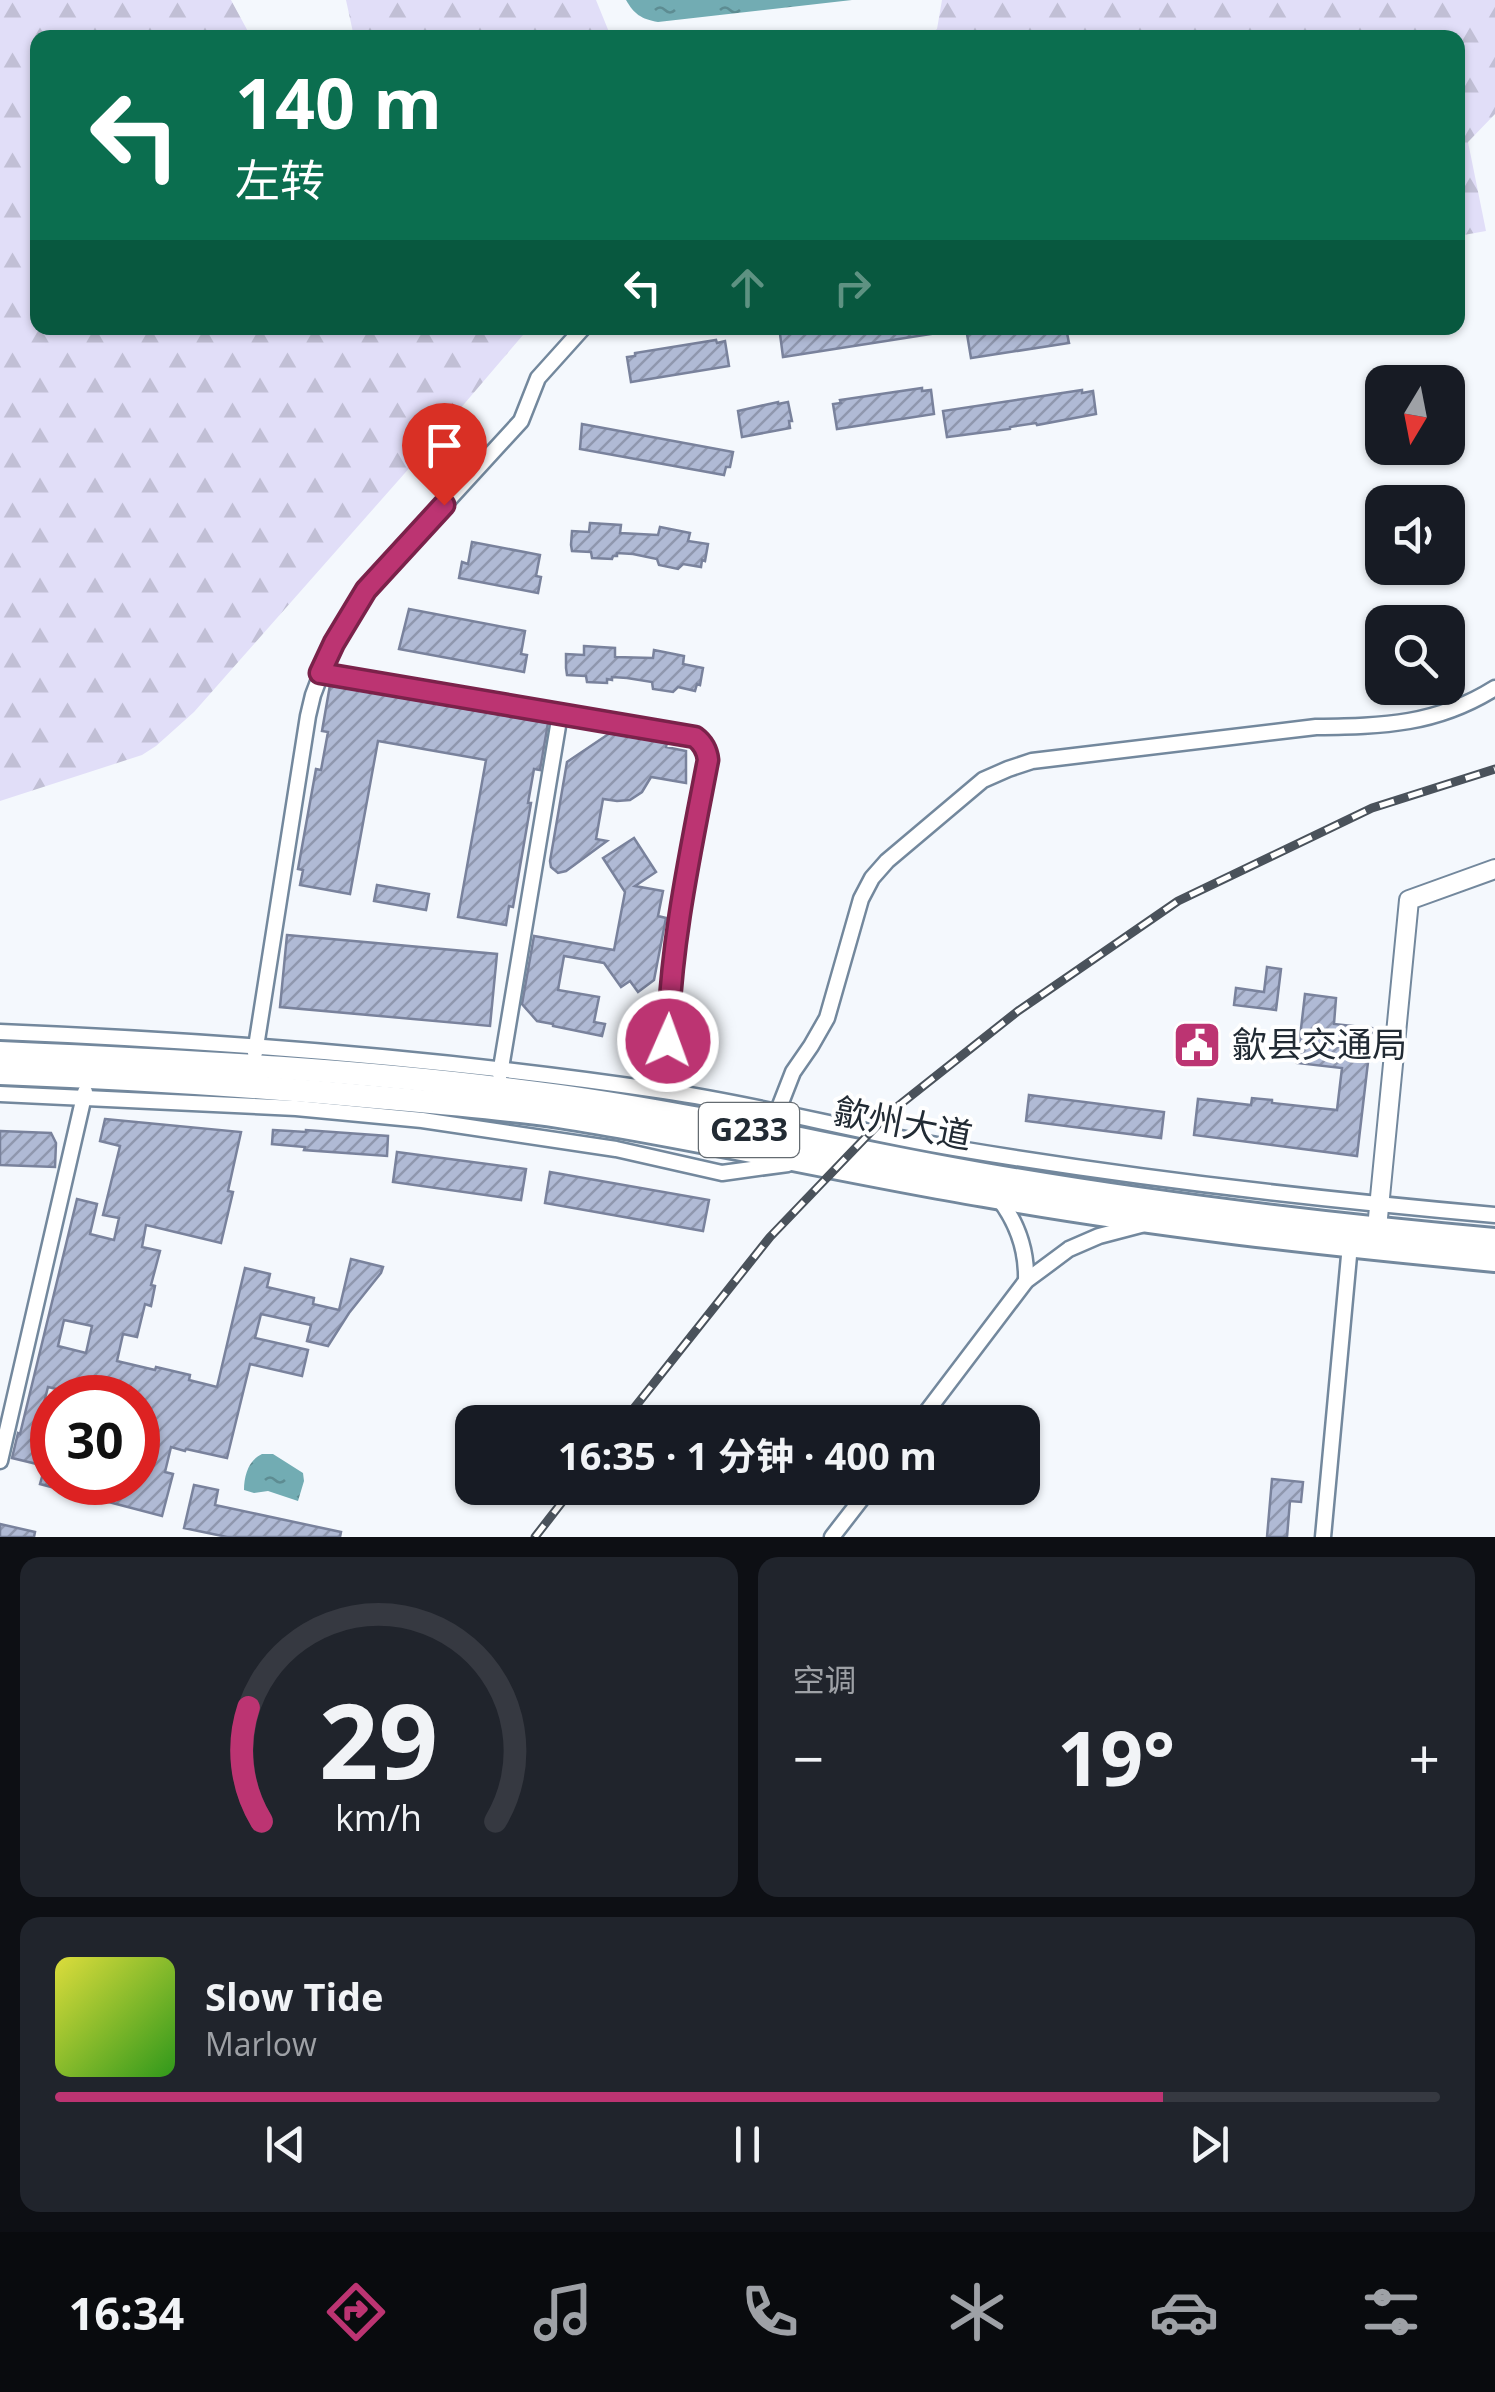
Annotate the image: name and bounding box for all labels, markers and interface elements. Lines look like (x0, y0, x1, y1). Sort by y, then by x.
text: 140 m (235, 54, 442, 150)
icon: left (70, 70, 200, 200)
text: 左转 (235, 149, 325, 210)
icon: left (615, 260, 670, 315)
icon: ahead (720, 260, 775, 315)
icon: right (825, 260, 880, 315)
north arrow (1365, 365, 1465, 465)
map controls (1365, 365, 1465, 705)
pin (402, 403, 487, 506)
icon: arrive (417, 418, 472, 473)
button: sound (1365, 485, 1465, 585)
button: search (1365, 605, 1465, 705)
position arrow (616, 989, 720, 1093)
public building icon: 歙县交通局 (1171, 1019, 1223, 1071)
place label: 歙县交通局 (1232, 1020, 1407, 1067)
street label: 歙州大道 (830, 1086, 976, 1159)
road number: G233 (699, 1103, 799, 1157)
speed limit sign: 30 (30, 1375, 160, 1505)
text: 16:35 · 1 分钟 · 400 m (558, 1429, 937, 1481)
text: 空调 (793, 1658, 857, 1701)
text: 29 (319, 1668, 438, 1809)
text: 19° (1057, 1706, 1175, 1808)
text: − (793, 1720, 824, 1795)
text: + (1409, 1720, 1440, 1795)
text: km/h (335, 1793, 422, 1841)
text: Slow Tide (205, 1970, 384, 2022)
text: Marlow (205, 2022, 317, 2065)
icon: previous (258, 2117, 313, 2172)
icon: pause (720, 2117, 775, 2172)
icon: next (1182, 2117, 1237, 2172)
icon: directions (321, 2277, 391, 2347)
icon: music (528, 2277, 598, 2347)
icon: phone (735, 2277, 805, 2347)
icon: climate (942, 2277, 1012, 2347)
icon: car (1149, 2277, 1219, 2347)
icon: filters (1356, 2277, 1426, 2347)
text: 16:34 (69, 2282, 184, 2343)

